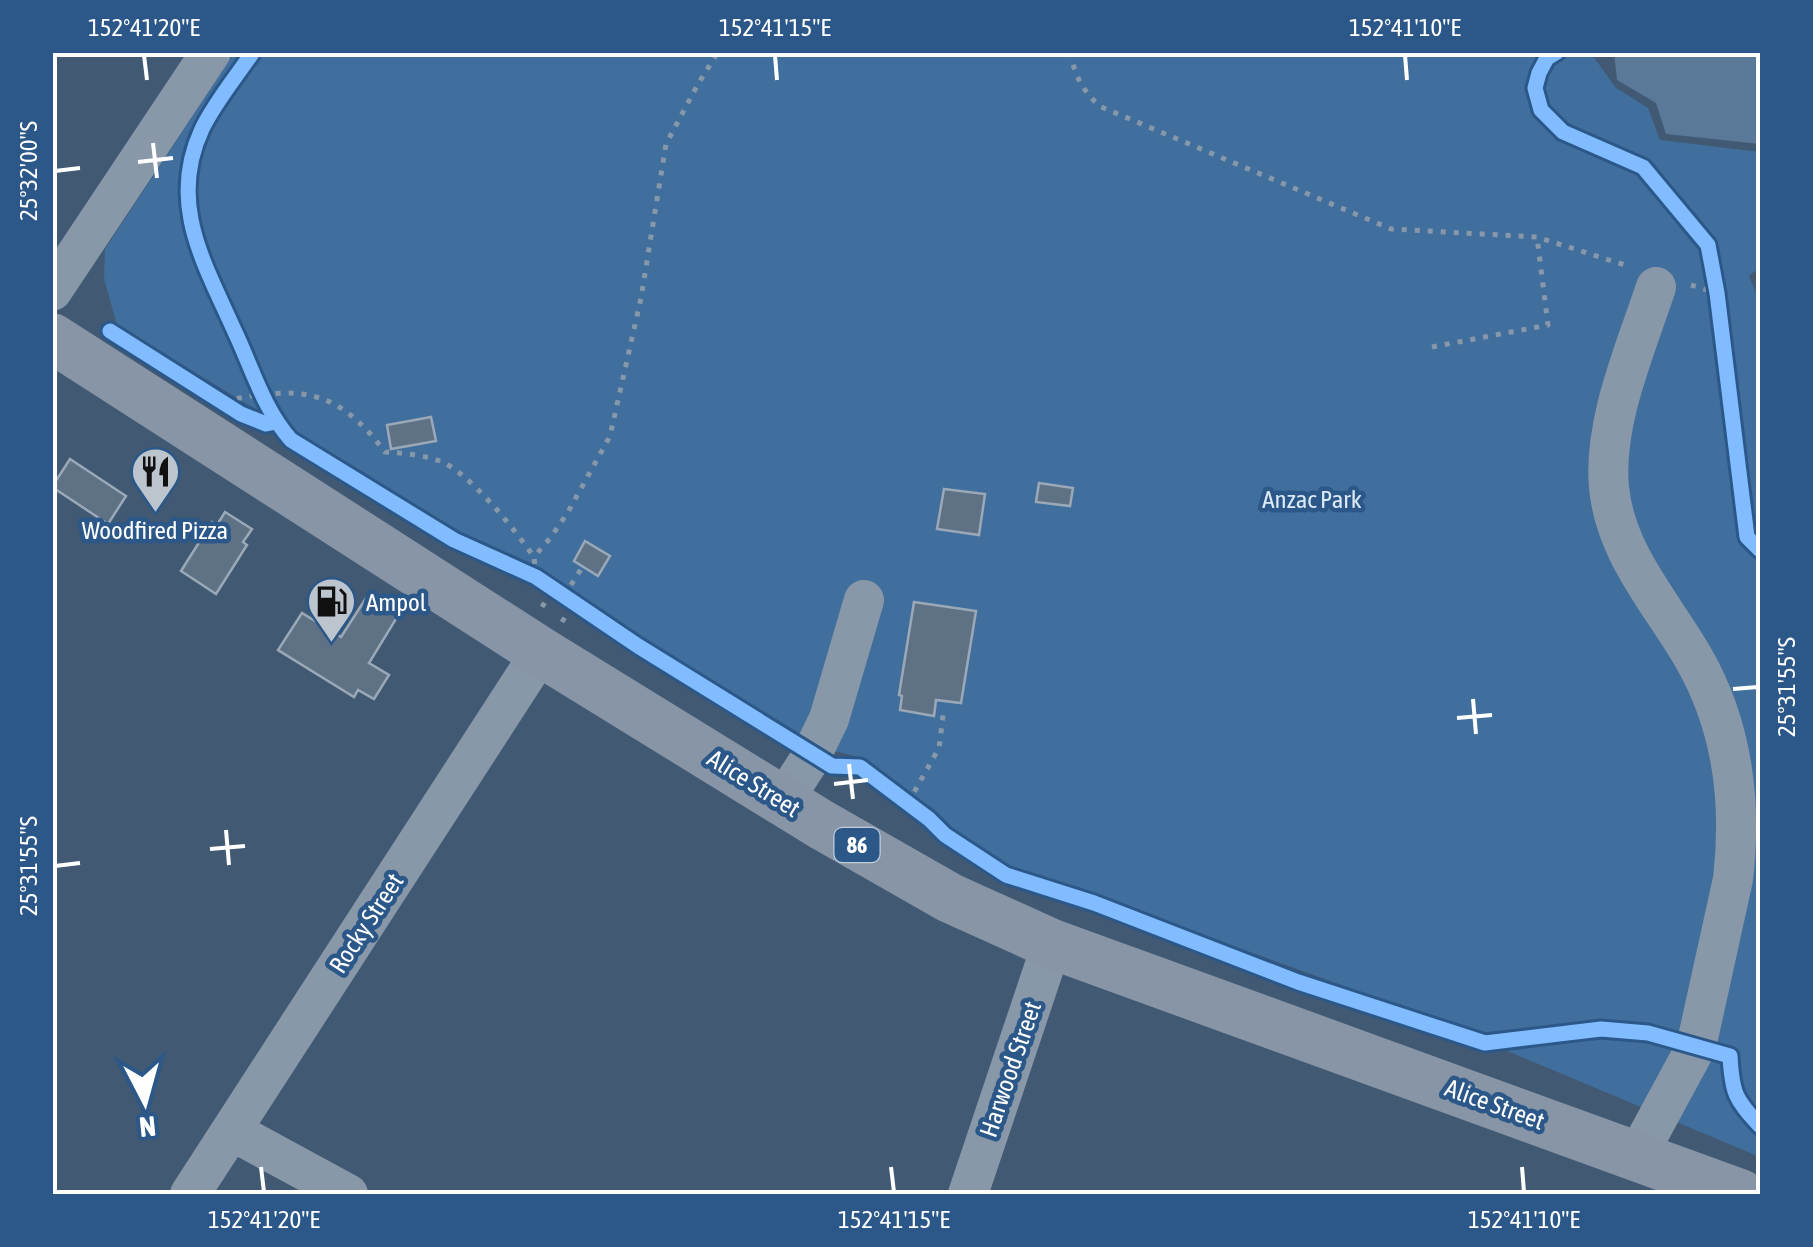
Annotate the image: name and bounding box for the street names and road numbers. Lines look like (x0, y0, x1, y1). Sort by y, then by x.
street label: Alice Street (703, 744, 805, 822)
road number: 86 (834, 828, 880, 862)
street label: Rocky Street (323, 868, 409, 978)
street label: Harwood Street (974, 997, 1046, 1141)
street label: Alice Street (1442, 1073, 1548, 1135)

